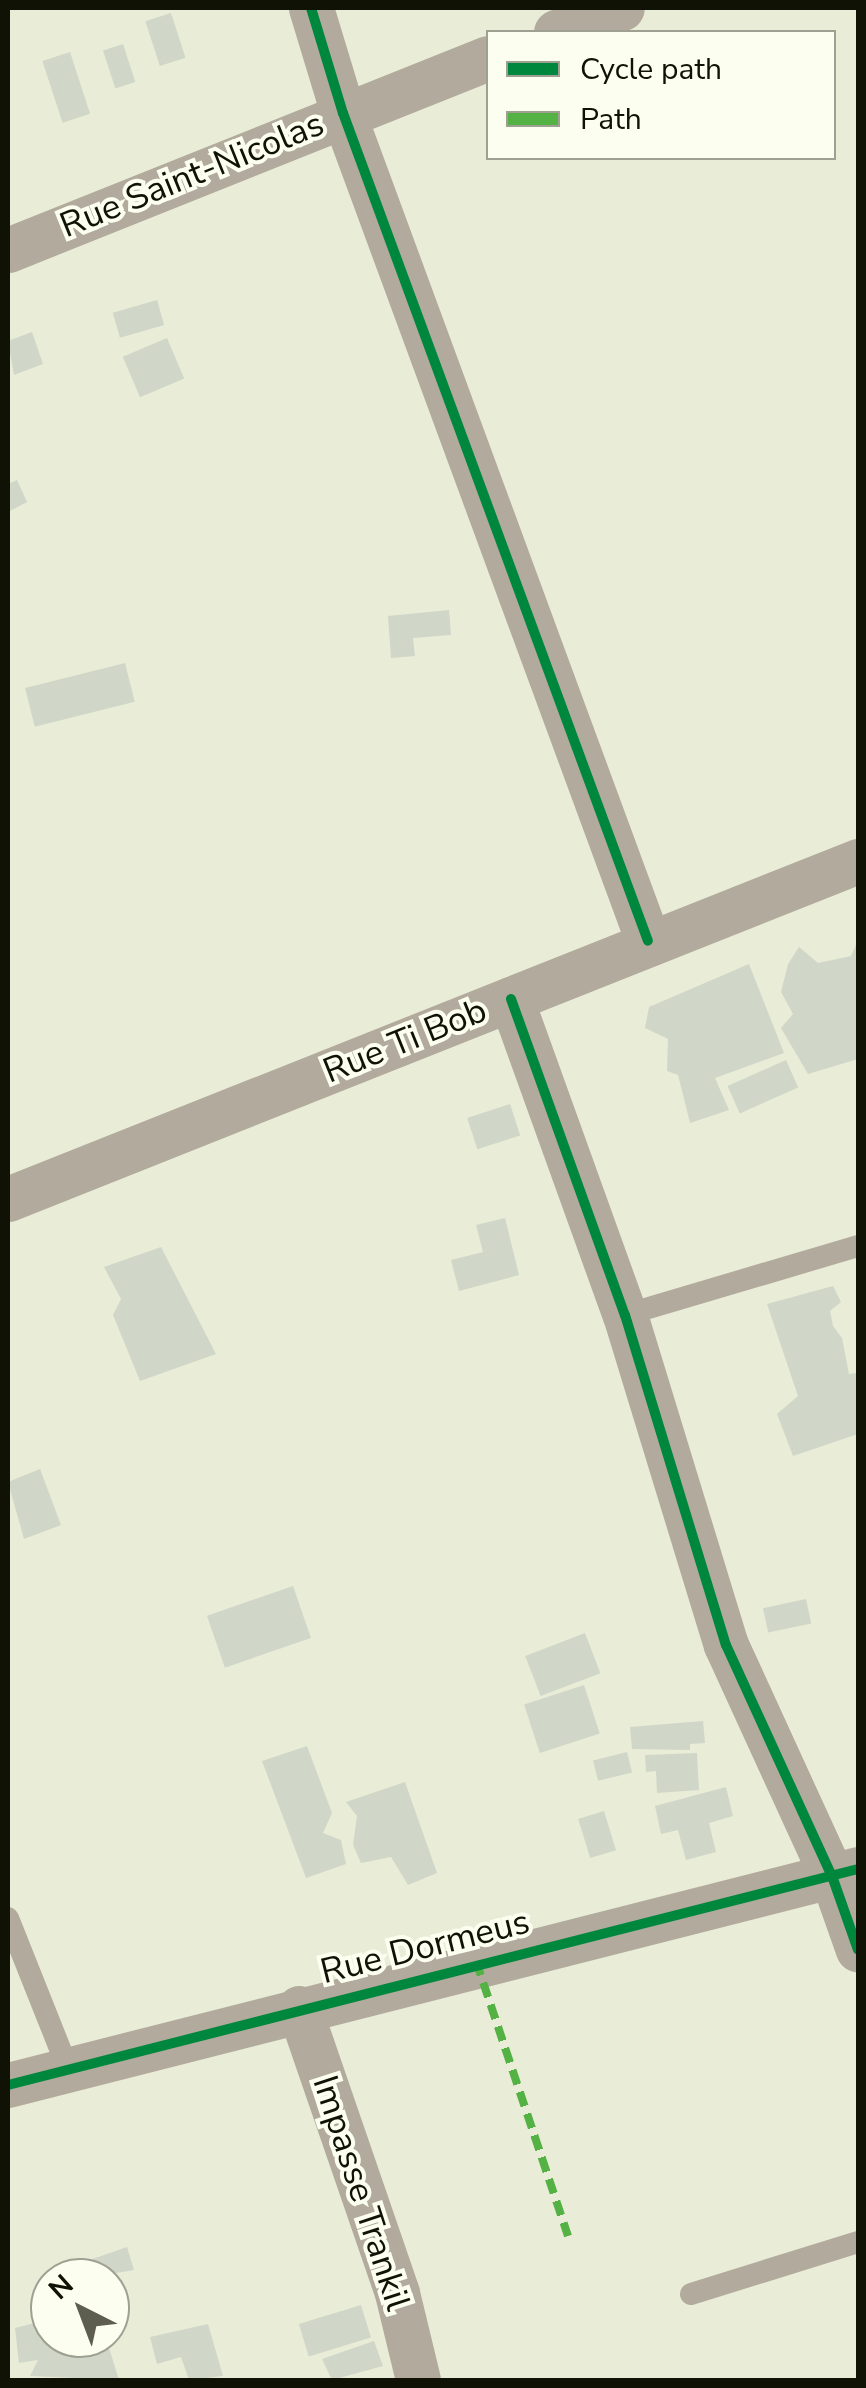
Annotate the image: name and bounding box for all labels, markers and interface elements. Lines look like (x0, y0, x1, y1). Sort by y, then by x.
legend (486, 30, 836, 160)
text: Cycle path (580, 49, 722, 90)
text: Path (580, 99, 642, 140)
street label: Rue Saint-Nicolas (54, 103, 330, 247)
street label: Rue Ti Bob (317, 989, 493, 1093)
street label: Rue Dormeus (316, 1901, 534, 1993)
street label: Impasse Trankil (303, 2070, 419, 2316)
north arrow (30, 2258, 130, 2358)
text: N (41, 2266, 82, 2308)

